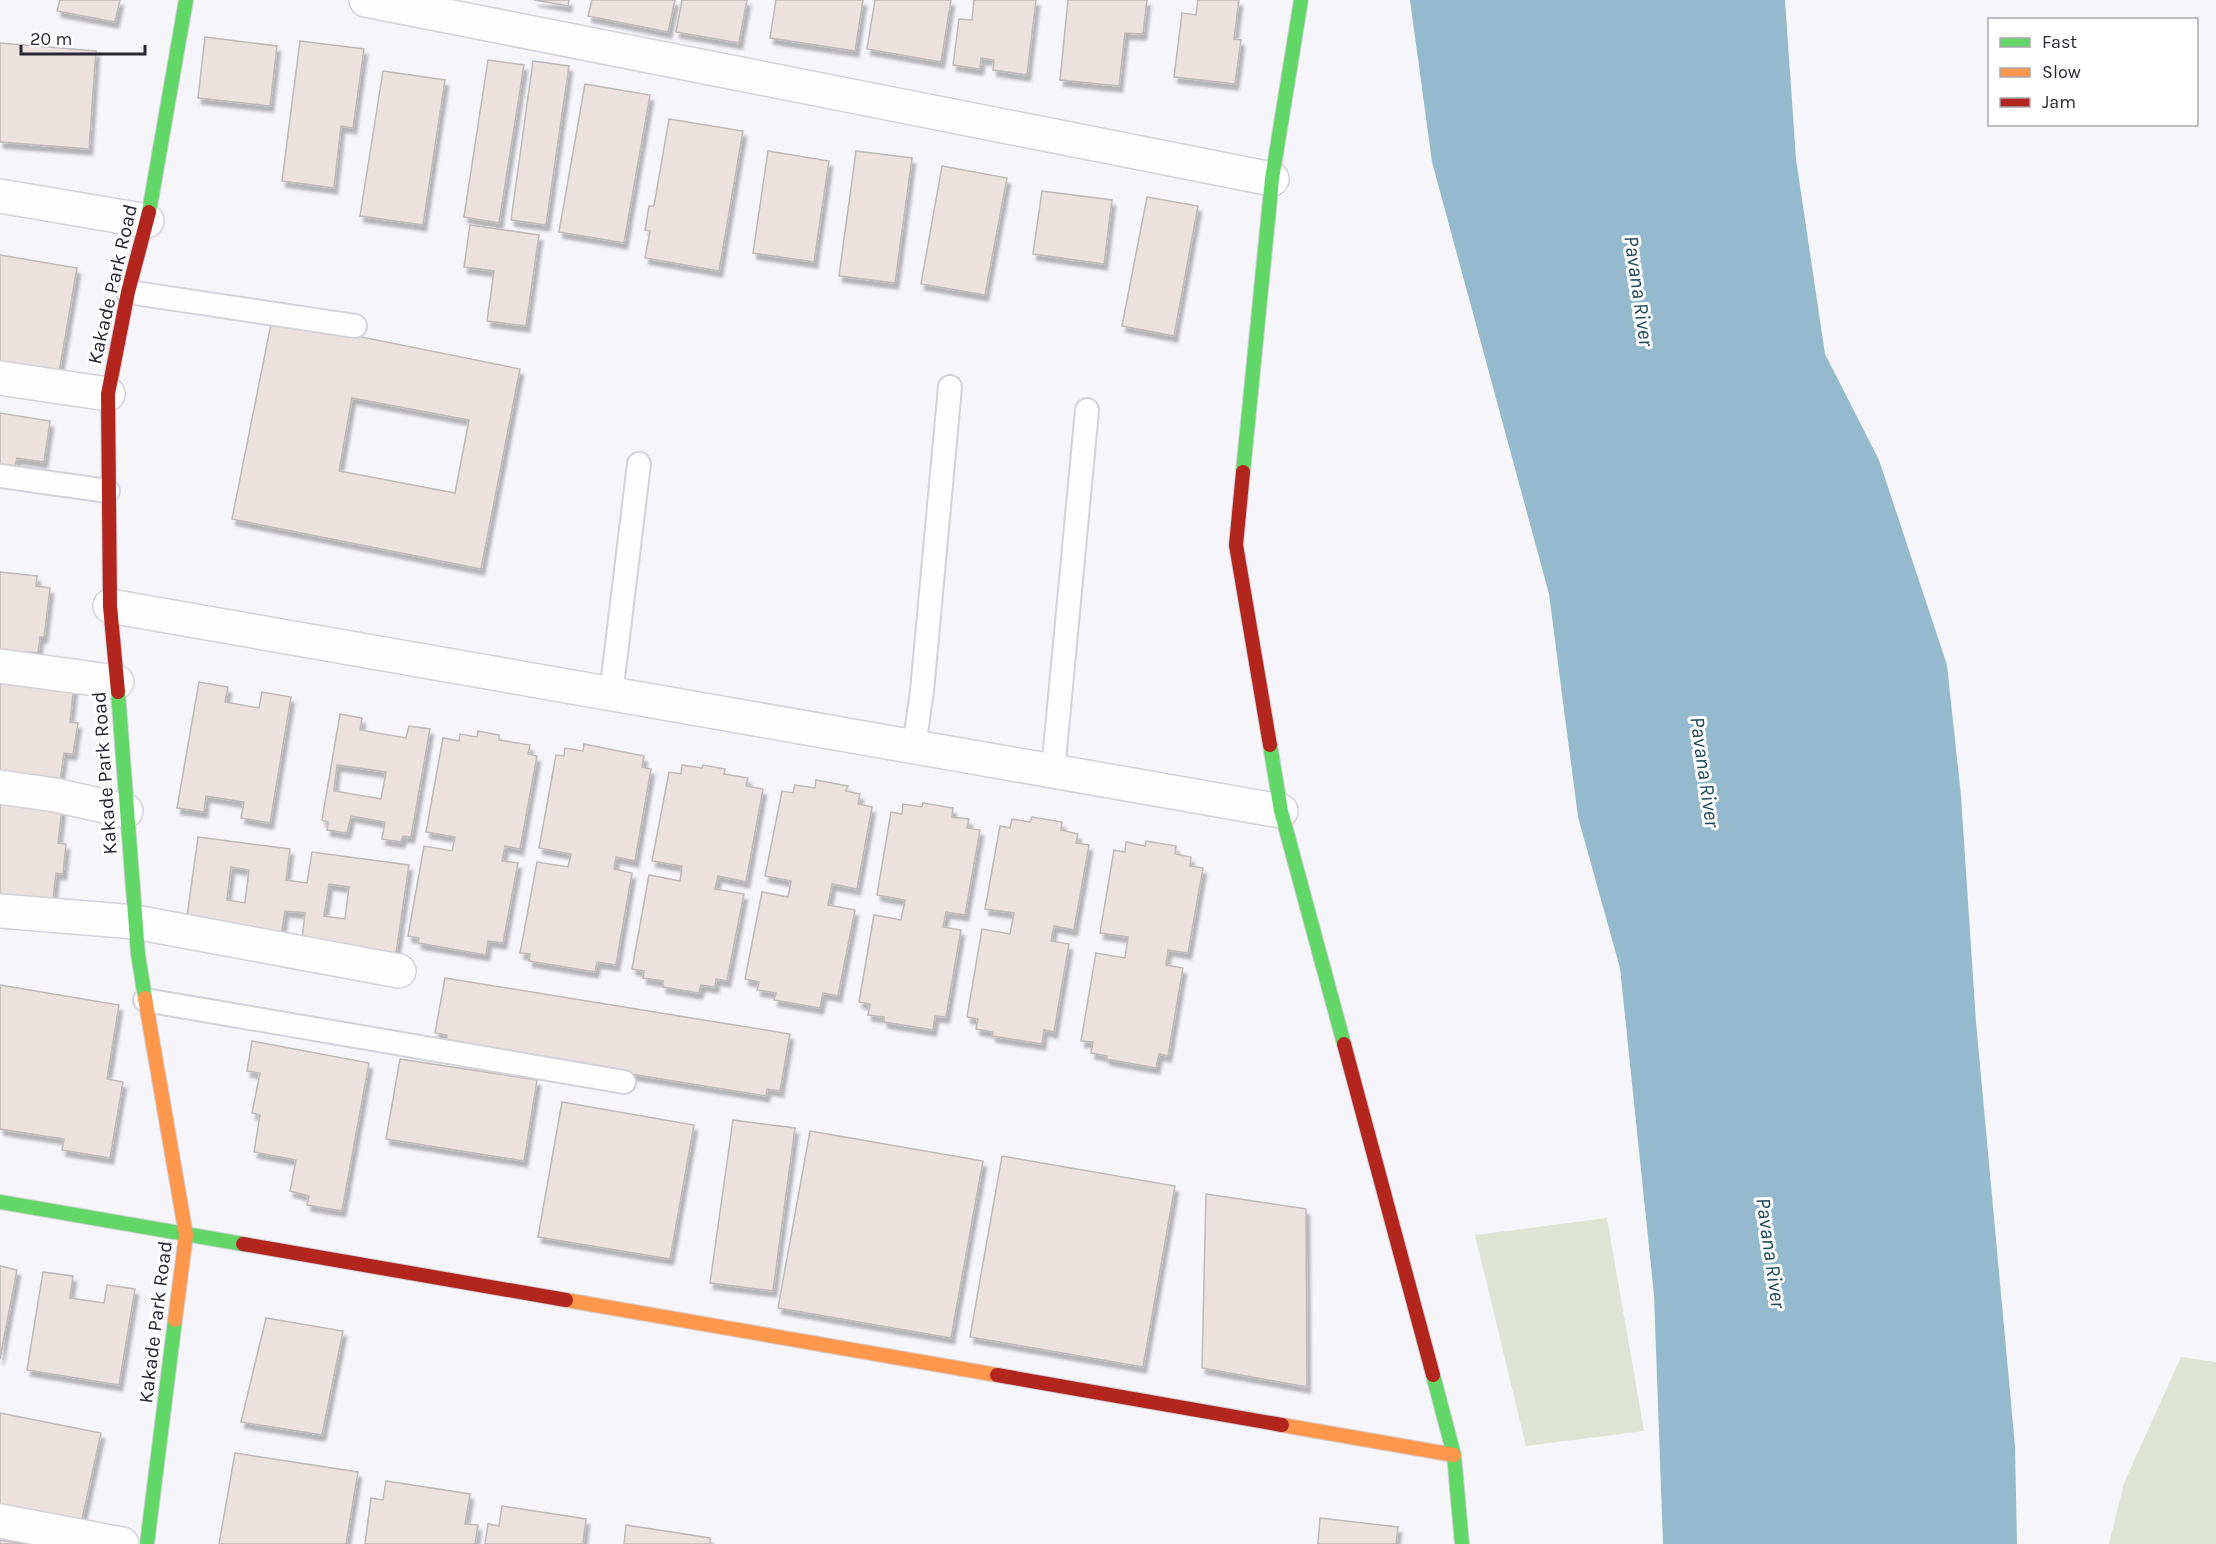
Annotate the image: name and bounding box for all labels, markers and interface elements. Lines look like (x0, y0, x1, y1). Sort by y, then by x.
scale bar (21, 18, 146, 56)
legend (1988, 18, 2198, 126)
text: 20 m (30, 28, 72, 50)
text: Fast (2042, 31, 2077, 53)
text: Slow (2042, 61, 2081, 83)
text: Jam (2042, 91, 2076, 113)
street label: Kakade Park Road (83, 202, 142, 366)
water label: Pavana River (1619, 234, 1659, 349)
street label: Kakade Park Road (87, 691, 122, 855)
water label: Pavana River (1685, 715, 1725, 830)
water label: Pavana River (1751, 1196, 1791, 1311)
street label: Kakade Park Road (134, 1239, 177, 1405)

